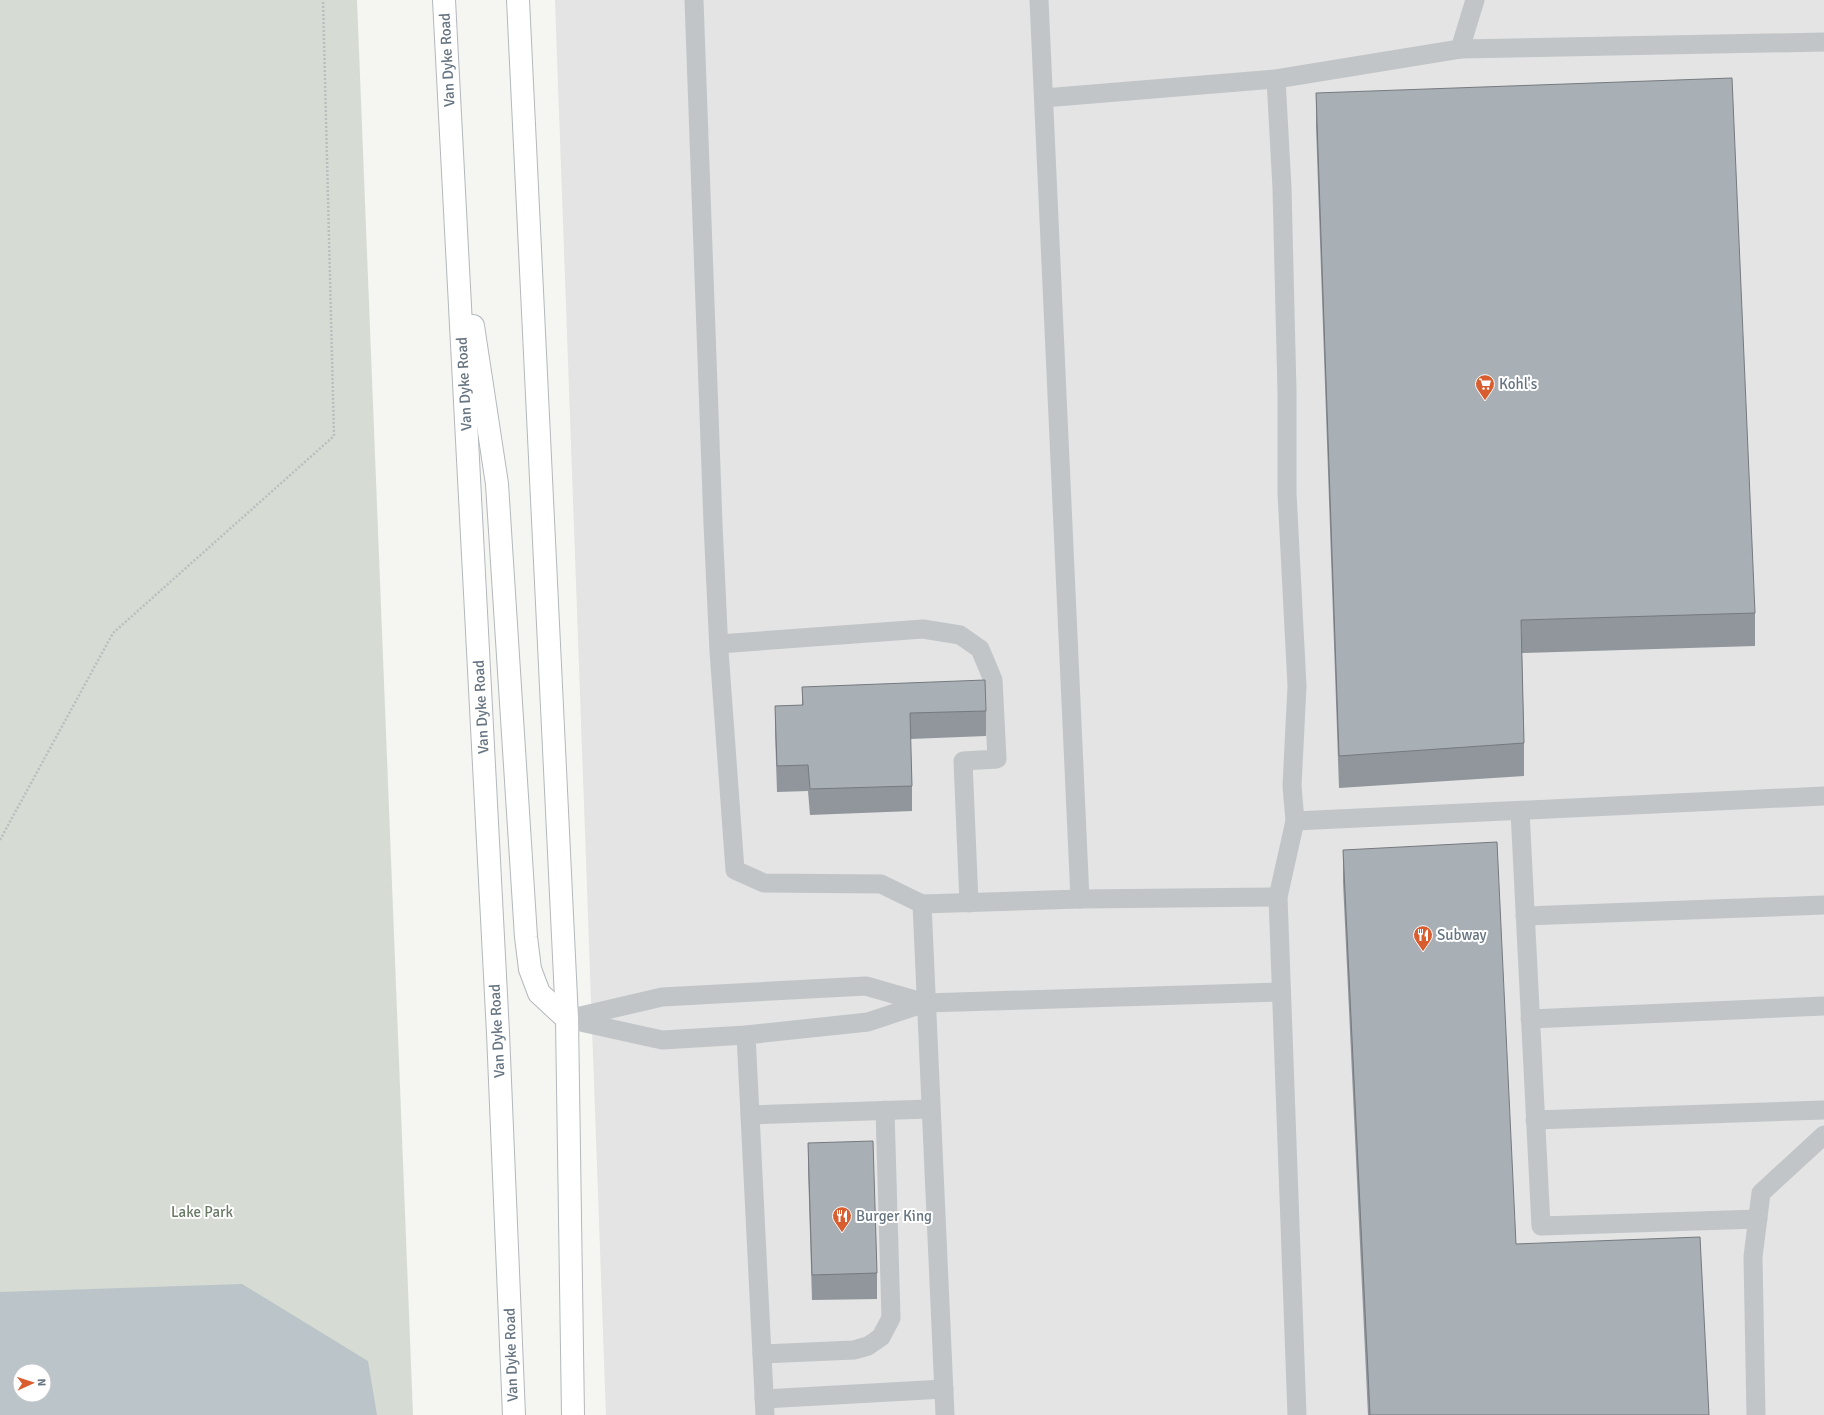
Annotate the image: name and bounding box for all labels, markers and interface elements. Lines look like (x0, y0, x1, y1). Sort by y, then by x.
street label: Van Dyke Road (436, 13, 458, 107)
street label: Van Dyke Road (453, 337, 475, 431)
supermarket icon: Kohl's (1474, 373, 1496, 401)
place label: Kohl's (1499, 375, 1538, 393)
street label: Van Dyke Road (470, 660, 492, 754)
restaurant icon: Subway (1412, 924, 1434, 952)
place label: Subway (1437, 926, 1487, 944)
street label: Van Dyke Road (486, 984, 508, 1078)
park label: Lake Park (171, 1203, 234, 1221)
restaurant icon: Burger King (831, 1205, 853, 1233)
place label: Burger King (856, 1207, 932, 1225)
street label: Van Dyke Road (500, 1308, 522, 1402)
north arrow (12, 1363, 52, 1403)
text: N (35, 1378, 48, 1387)

